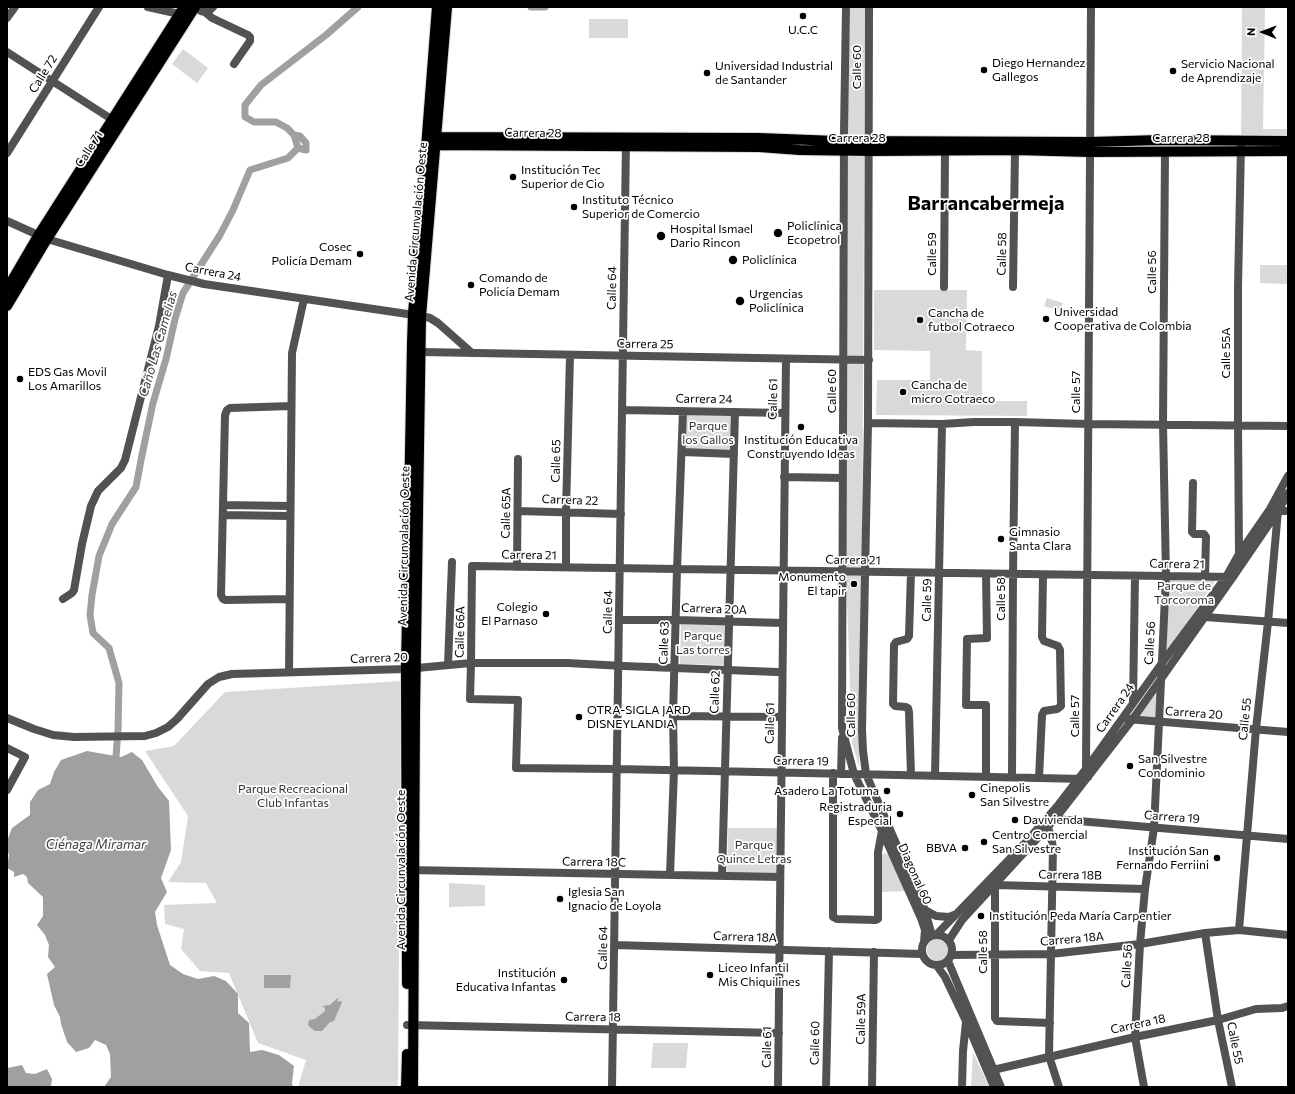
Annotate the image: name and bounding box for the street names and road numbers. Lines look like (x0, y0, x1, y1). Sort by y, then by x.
street label: Calle 60 (850, 45, 864, 89)
street label: Calle 72 (26, 52, 60, 96)
street label: Carrera 28 (504, 125, 562, 141)
street label: Calle 71 (72, 128, 106, 170)
street label: Carrera 28 (828, 131, 886, 145)
street label: Carrera 28 (1152, 131, 1210, 145)
street label: Avenida Circunvalación Oeste (402, 141, 430, 303)
street label: Calle 59 (925, 232, 939, 276)
street label: Calle 58 (994, 232, 1010, 276)
street label: Calle 56 (1145, 250, 1159, 294)
street label: Carrera 24 (184, 259, 242, 285)
street label: Calle 64 (604, 266, 620, 310)
street label: Calle 55A (1219, 327, 1233, 379)
street label: Carrera 25 (616, 336, 674, 352)
street label: Calle 60 (825, 369, 839, 413)
street label: Calle 57 (1069, 371, 1083, 413)
street label: Calle 61 (765, 378, 781, 420)
street label: Carrera 24 (675, 391, 733, 407)
street label: Calle 65 (548, 439, 564, 483)
street label: Avenida Circunvalación Oeste (395, 466, 413, 626)
street label: Calle 65A (498, 487, 514, 539)
street label: Carrera 22 (541, 492, 599, 508)
street label: Carrera 21 (501, 547, 557, 563)
street label: Carrera 21 (825, 552, 881, 568)
street label: Carrera 21 (1149, 556, 1205, 572)
street label: Calle 58 (994, 577, 1008, 621)
street label: Calle 59 (919, 578, 935, 622)
street label: Calle 64 (600, 590, 616, 634)
street label: Carrera 20A (681, 601, 747, 617)
street label: Calle 66A (452, 606, 468, 658)
street label: Calle 63 (656, 621, 672, 665)
street label: Calle 56 (1142, 621, 1158, 665)
street label: Carrera 20 (350, 650, 408, 666)
street label: Calle 62 (707, 670, 723, 714)
street label: Carrera 24 (1093, 680, 1137, 736)
street label: Calle 60 (844, 693, 858, 737)
street label: Calle 57 (1068, 695, 1082, 737)
street label: Calle 55 (1236, 697, 1254, 741)
street label: Calle 61 (762, 702, 778, 744)
street label: Carrera 20 (1165, 704, 1223, 722)
street label: Carrera 19 (773, 753, 829, 769)
street label: Avenida Circunvalación Oeste (394, 790, 408, 950)
street label: Carrera 19 (1144, 808, 1200, 826)
street label: Diagonal 60 (895, 841, 935, 907)
street label: Carrera 18C (562, 854, 626, 870)
street label: Carrera 18B (1038, 867, 1102, 883)
street label: Calle 64 (595, 926, 611, 970)
street label: Carrera 18A (713, 929, 777, 945)
street label: Carrera 18A (1040, 929, 1104, 949)
street label: Calle 58 (976, 930, 990, 974)
street label: Calle 56 (1119, 944, 1135, 988)
street label: Calle 59A (853, 993, 869, 1045)
street label: Carrera 18 (565, 1009, 621, 1025)
street label: Carrera 18 (1109, 1011, 1167, 1037)
street label: Calle 60 (807, 1021, 823, 1065)
street label: Calle 55 (1224, 1021, 1246, 1065)
street label: Calle 61 (759, 1026, 775, 1068)

